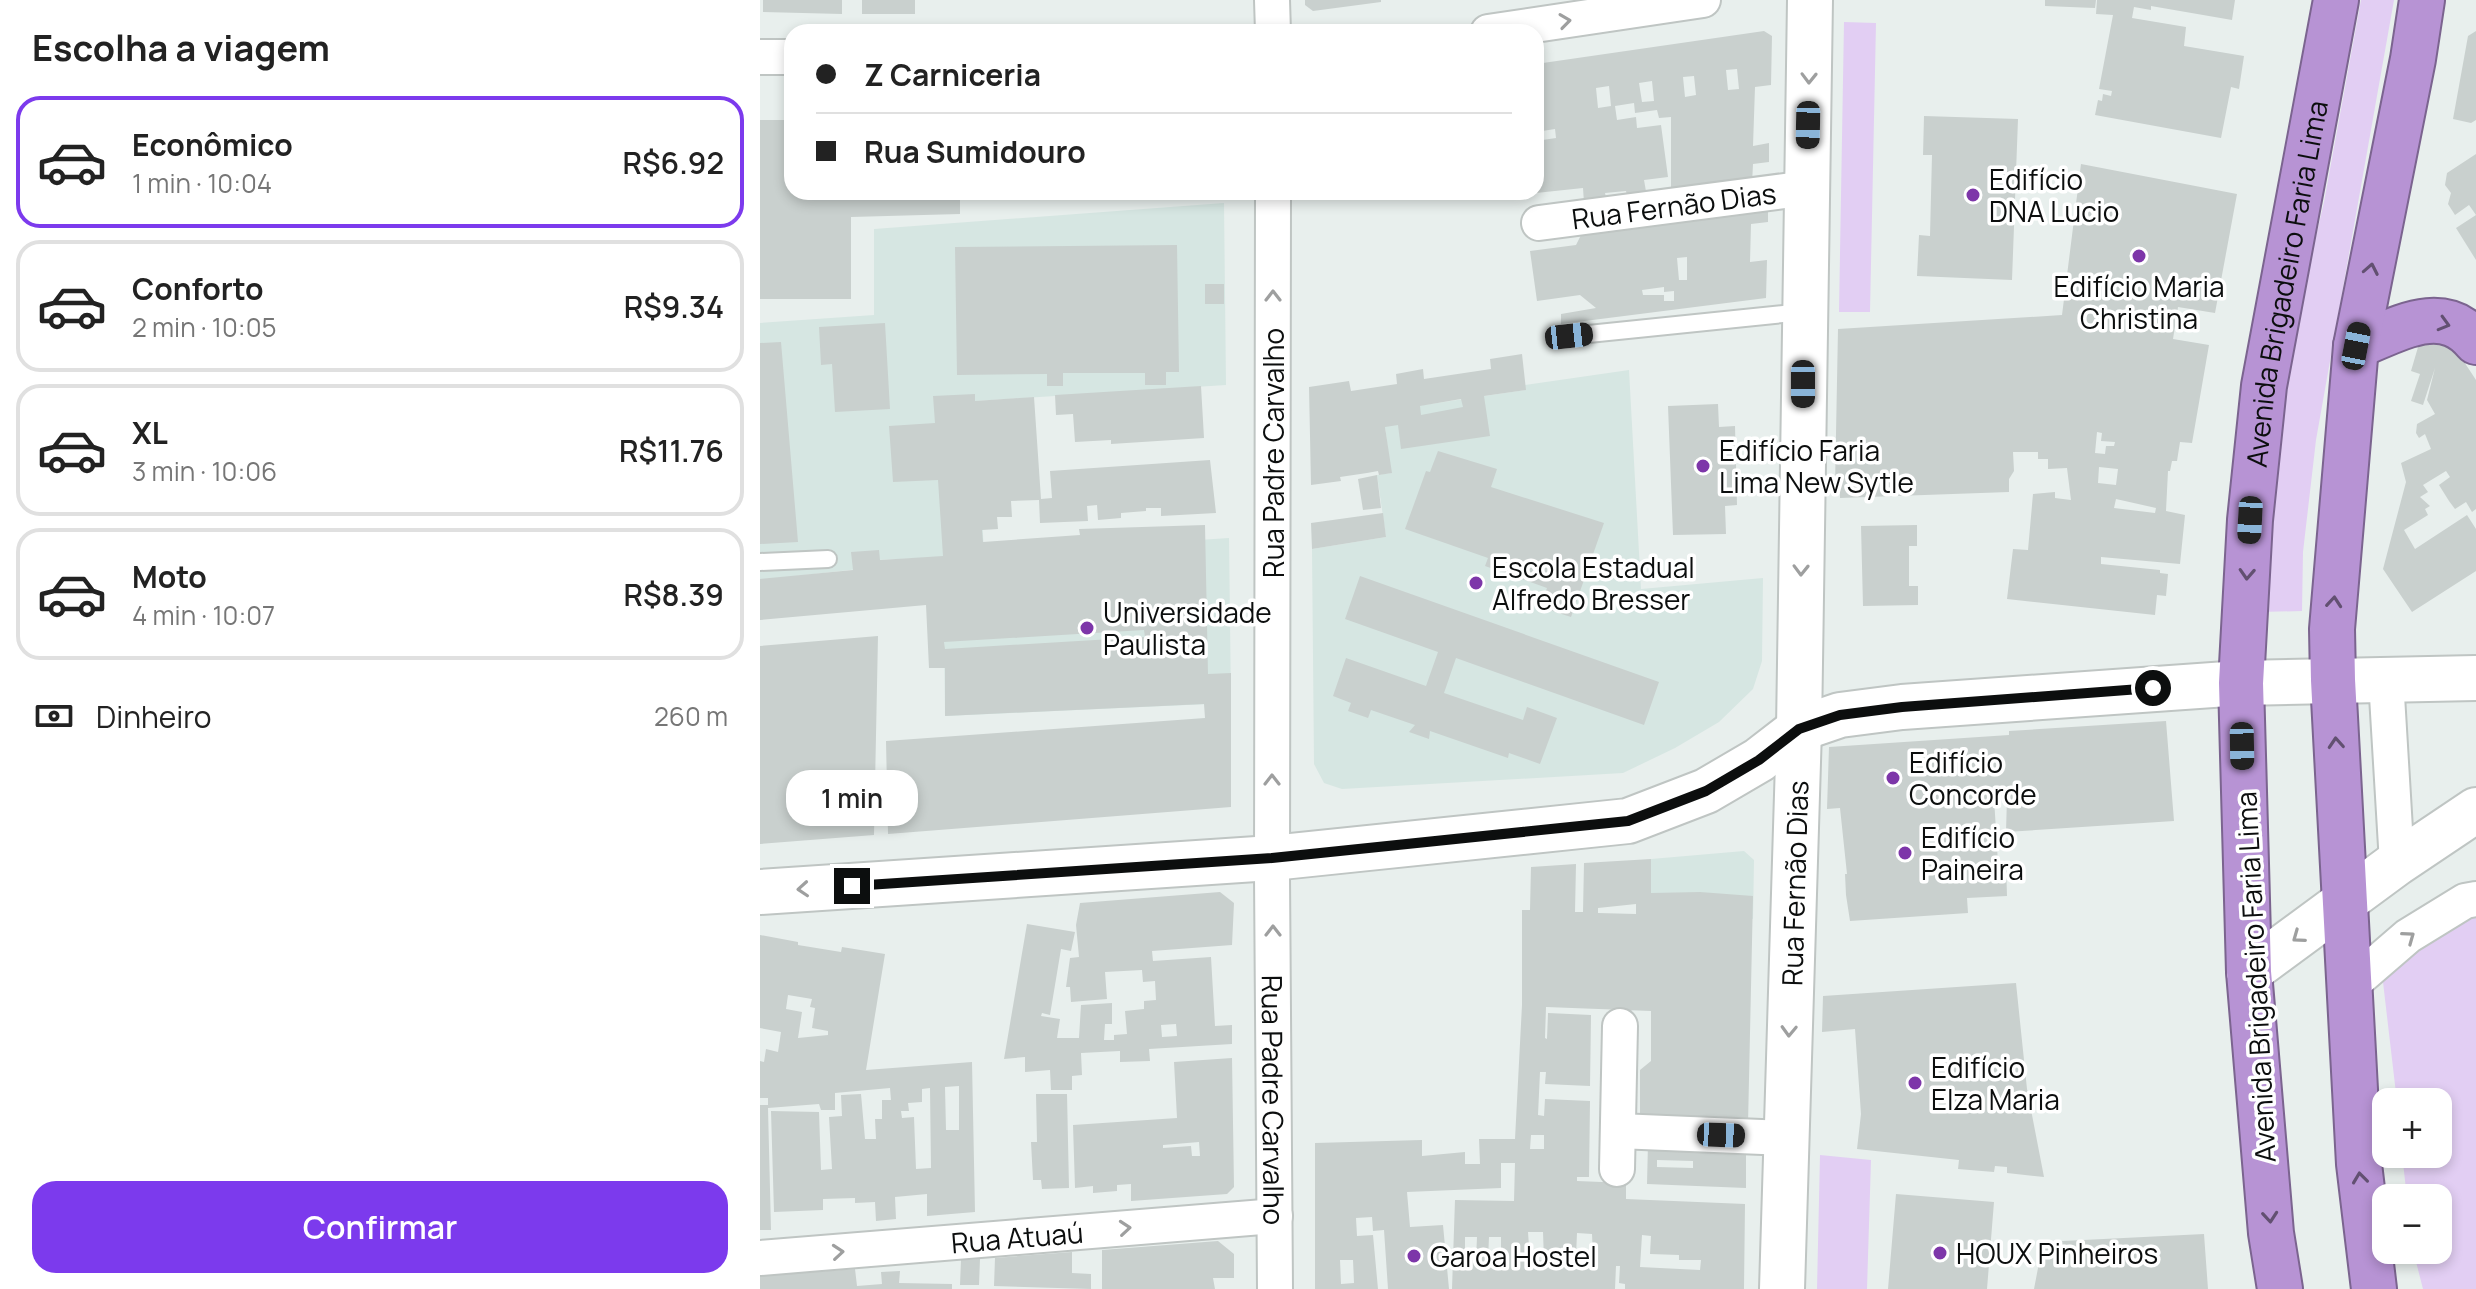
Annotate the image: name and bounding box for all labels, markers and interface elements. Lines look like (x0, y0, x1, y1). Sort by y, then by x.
one-way arrow (1558, 13, 1572, 30)
text: Escolha a viagem (32, 23, 330, 72)
text: Z Carniceria (864, 54, 1041, 95)
one-way arrow (1800, 72, 1818, 85)
street label: Avenida Brigadeiro Faria Lima (2237, 97, 2336, 469)
car (1796, 101, 1820, 149)
text: Econômico (132, 124, 293, 165)
icon: car (36, 126, 108, 198)
text: Rua Sumidouro (864, 131, 1086, 172)
text: R$6.92 (623, 142, 724, 183)
place label: Edifício DNA Lucio (1989, 160, 2119, 230)
text: 1 min · 10:04 (132, 165, 272, 201)
street label: Rua Fernão Dias (1569, 173, 1778, 238)
marker: Edifício DNA Lucio (1964, 186, 1982, 204)
marker: Edifício Maria Christina (2130, 247, 2148, 265)
one-way arrow (2362, 263, 2379, 277)
place label: Edifício Maria Christina (2053, 267, 2225, 337)
text: Conforto (132, 268, 263, 309)
icon: car (36, 270, 108, 342)
text: R$9.34 (624, 286, 724, 327)
one-way arrow (1264, 289, 1282, 302)
text: 2 min · 10:05 (132, 309, 277, 345)
one-way arrow (2437, 315, 2450, 331)
car (2340, 320, 2372, 372)
car (1544, 322, 1594, 350)
street label: Rua Padre Carvalho (1254, 328, 1292, 578)
car (1791, 360, 1815, 408)
text: XL (132, 412, 168, 453)
icon: car (36, 414, 108, 486)
text: R$11.76 (619, 430, 724, 471)
place label: Edifício Faria Lima New Sytle (1719, 431, 1914, 501)
text: 3 min · 10:06 (132, 453, 277, 489)
marker: Edifício Faria Lima New Sytle (1694, 457, 1712, 475)
car (2237, 495, 2263, 545)
place label: Escola Estadual Alfredo Bresser (1492, 548, 1695, 618)
text: Moto (132, 556, 207, 597)
icon: car (36, 558, 108, 630)
one-way arrow (1792, 564, 1810, 577)
one-way arrow (2239, 568, 2256, 581)
text: R$8.39 (624, 574, 724, 615)
marker: Escola Estadual Alfredo Bresser (1467, 574, 1485, 592)
place label: Universidade Paulista (1103, 593, 1272, 663)
one-way arrow (2325, 595, 2342, 608)
text: 4 min · 10:07 (132, 597, 275, 633)
marker: Universidade Paulista (1078, 619, 1096, 637)
route start (2135, 670, 2171, 706)
icon: cash (32, 694, 76, 738)
text: Dinheiro (96, 696, 212, 737)
text: 260 m (654, 698, 728, 734)
car (2230, 722, 2254, 770)
one-way arrow (2328, 736, 2345, 749)
place label: Edifício Concorde (1909, 743, 2037, 813)
marker: Edifício Concorde (1884, 769, 1902, 787)
callout: 1 min (786, 770, 918, 826)
one-way arrow (1263, 773, 1281, 786)
text: 1 min (821, 780, 883, 816)
street label: Rua Fernão Dias (1772, 780, 1816, 987)
street label: Avenida Brigadeiro Faria Lima (2226, 790, 2284, 1164)
place label: Edifício Paineira (1921, 818, 2024, 888)
marker: Edifício Paineira (1896, 844, 1914, 862)
route end (834, 868, 870, 904)
one-way arrow (796, 880, 809, 897)
one-way arrow (1264, 924, 1282, 937)
one-way arrow (2292, 928, 2306, 942)
one-way arrow (2400, 932, 2415, 946)
street label: Rua Padre Carvalho (1254, 975, 1294, 1225)
one-way arrow (1781, 1025, 1798, 1038)
place label: Edifício Elza Maria (1931, 1048, 2060, 1118)
marker: Edifício Elza Maria (1906, 1074, 1924, 1092)
map controls (2372, 1088, 2452, 1264)
button: + (2372, 1088, 2452, 1168)
car (1697, 1122, 1745, 1148)
one-way arrow (2352, 1171, 2369, 1184)
button: Confirmar (32, 1181, 728, 1273)
button: − (2372, 1184, 2452, 1264)
one-way arrow (2261, 1211, 2278, 1224)
street label: Rua Atuaú (949, 1213, 1085, 1261)
one-way arrow (1119, 1220, 1132, 1237)
place label: HOUX Pinheiros (1956, 1234, 2158, 1272)
place label: Garoa Hostel (1430, 1237, 1597, 1275)
one-way arrow (832, 1243, 845, 1260)
marker: HOUX Pinheiros (1931, 1244, 1949, 1262)
marker: Garoa Hostel (1405, 1247, 1423, 1265)

